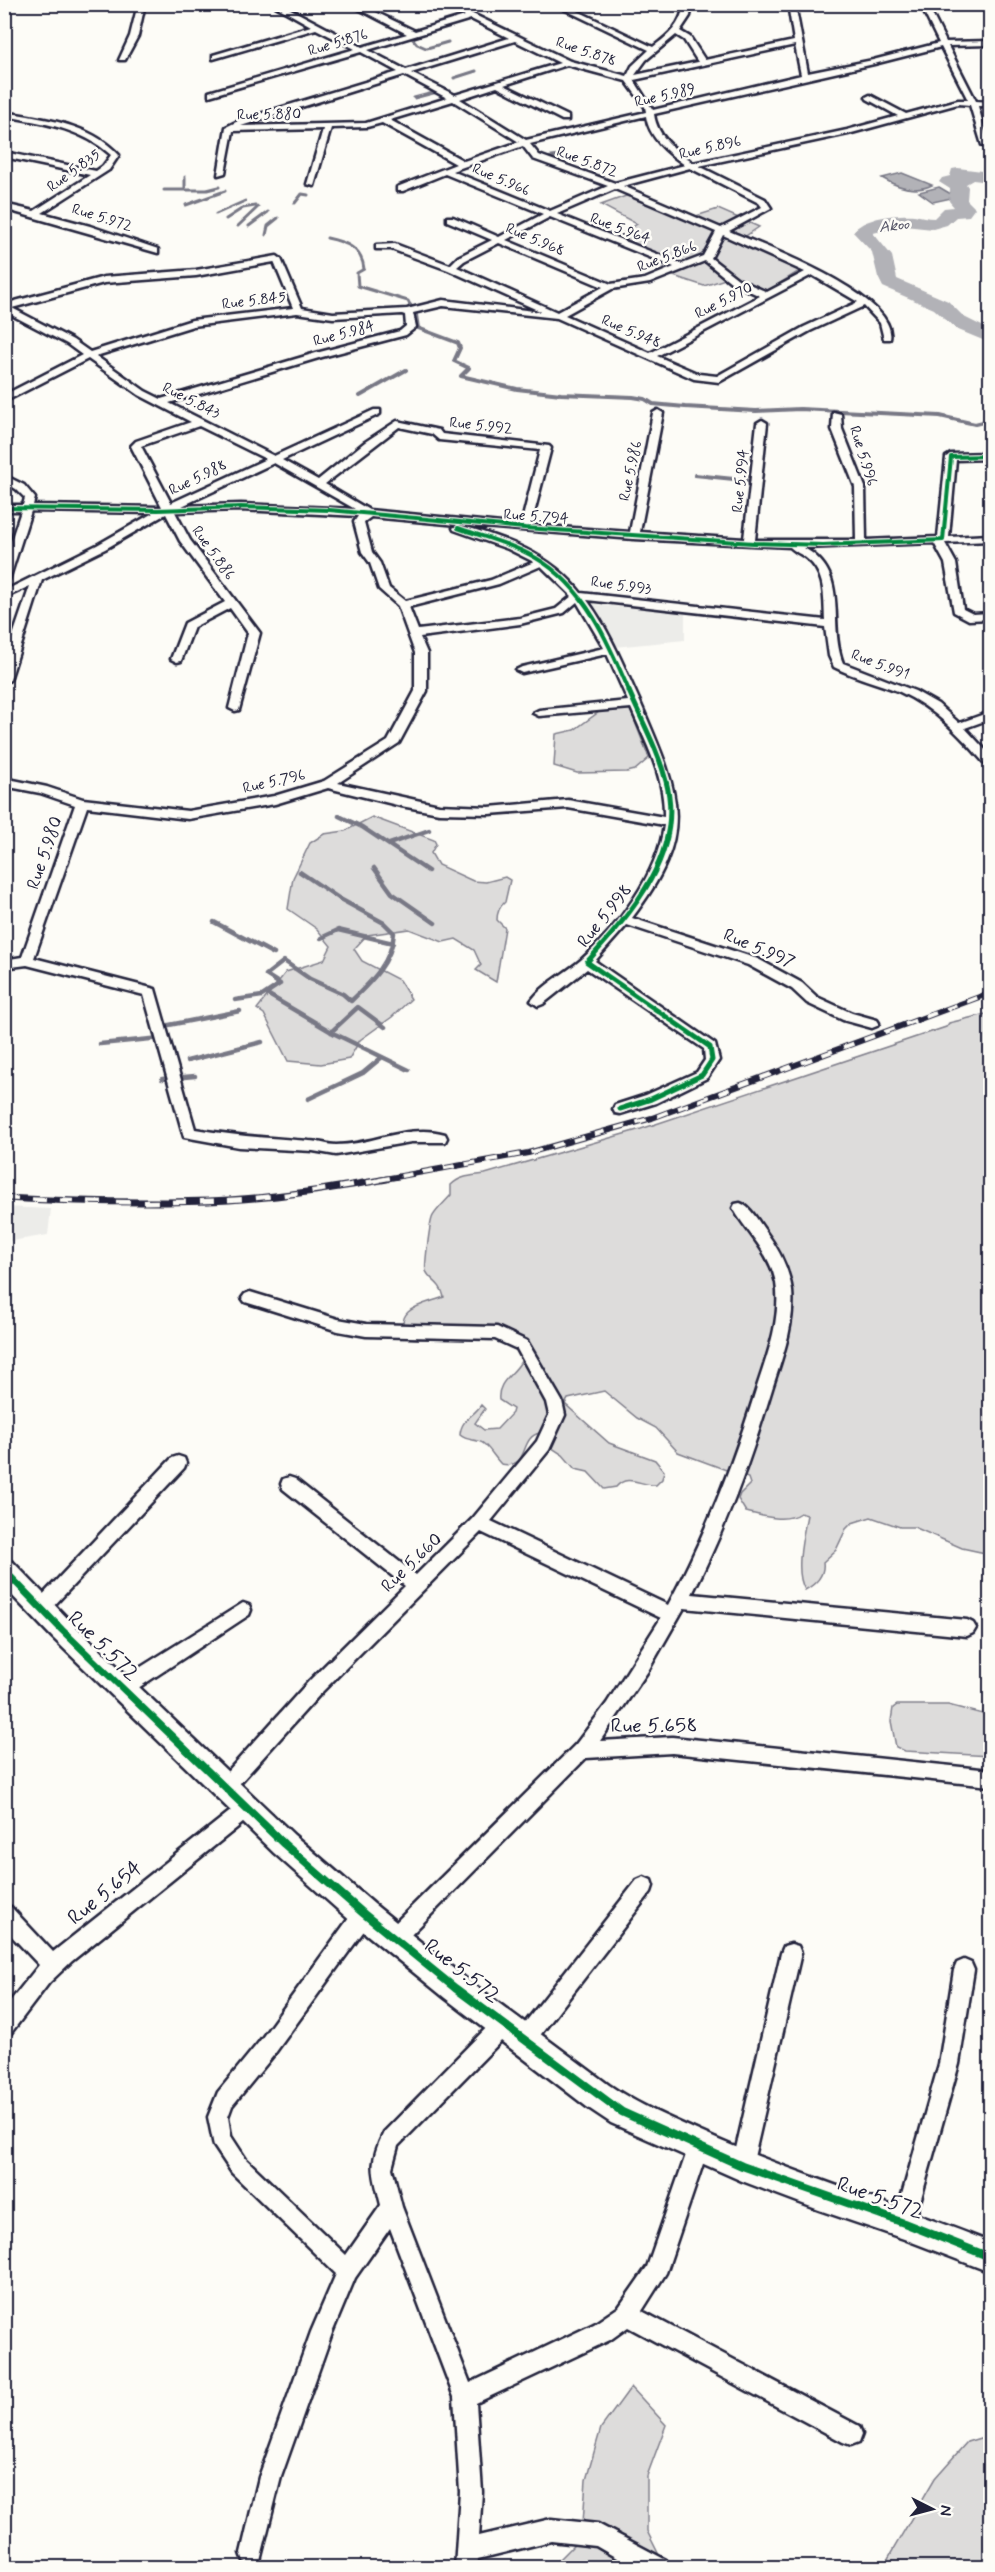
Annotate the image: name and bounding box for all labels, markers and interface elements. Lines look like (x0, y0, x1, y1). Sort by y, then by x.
street label: Rue 5.876 (306, 24, 370, 62)
street label: Rue 5.878 (553, 32, 619, 72)
street label: Rue 5.989 (633, 79, 697, 113)
street label: Rue 5.880 (237, 104, 301, 126)
street label: Rue 5.896 (677, 131, 743, 165)
street label: Rue 5.872 (554, 142, 620, 182)
street label: Rue 5.835 (43, 145, 105, 197)
street label: Rue 5.966 (469, 159, 533, 201)
street label: Rue 5.972 (69, 199, 135, 237)
street label: Rue 5.964 (587, 208, 653, 250)
water label: Akoo (878, 214, 911, 238)
street label: Rue 5.968 (502, 219, 568, 261)
street label: Rue 5.866 (634, 237, 700, 277)
street label: Rue 5.970 (692, 278, 756, 324)
street label: Rue 5.845 (221, 287, 287, 315)
street label: Rue 5.948 (598, 310, 664, 354)
street label: Rue 5.984 (311, 316, 377, 352)
street label: Rue 5.843 (159, 378, 223, 424)
street label: Rue 5.992 (448, 413, 514, 439)
street label: Rue 5.996 (844, 424, 882, 488)
street label: Rue 5.986 (615, 439, 647, 503)
street label: Rue 5.994 (728, 448, 754, 514)
street label: Rue 5.988 (166, 455, 230, 501)
street label: Rue 5.794 (503, 505, 569, 529)
street label: Rue 5.886 (187, 522, 239, 584)
street label: Rue 5.993 (589, 572, 653, 600)
street label: Rue 5.991 (848, 645, 912, 685)
street label: Rue 5.796 (241, 765, 307, 799)
street label: Rue 5.980 (21, 813, 69, 893)
street label: Rue 5.998 (572, 879, 638, 953)
street label: Rue 5.997 (719, 923, 799, 975)
street label: Rue 5.660 (376, 1528, 448, 1598)
street label: Rue 5.572 (61, 1605, 145, 1687)
street label: Rue 5.658 (610, 1712, 698, 1740)
street label: Rue 5.654 (62, 1854, 148, 1932)
street label: Rue 5.572 (418, 1932, 506, 2010)
street label: Rue 5.572 (833, 2170, 927, 2226)
north arrow (902, 2479, 962, 2539)
text: N (934, 2504, 956, 2517)

